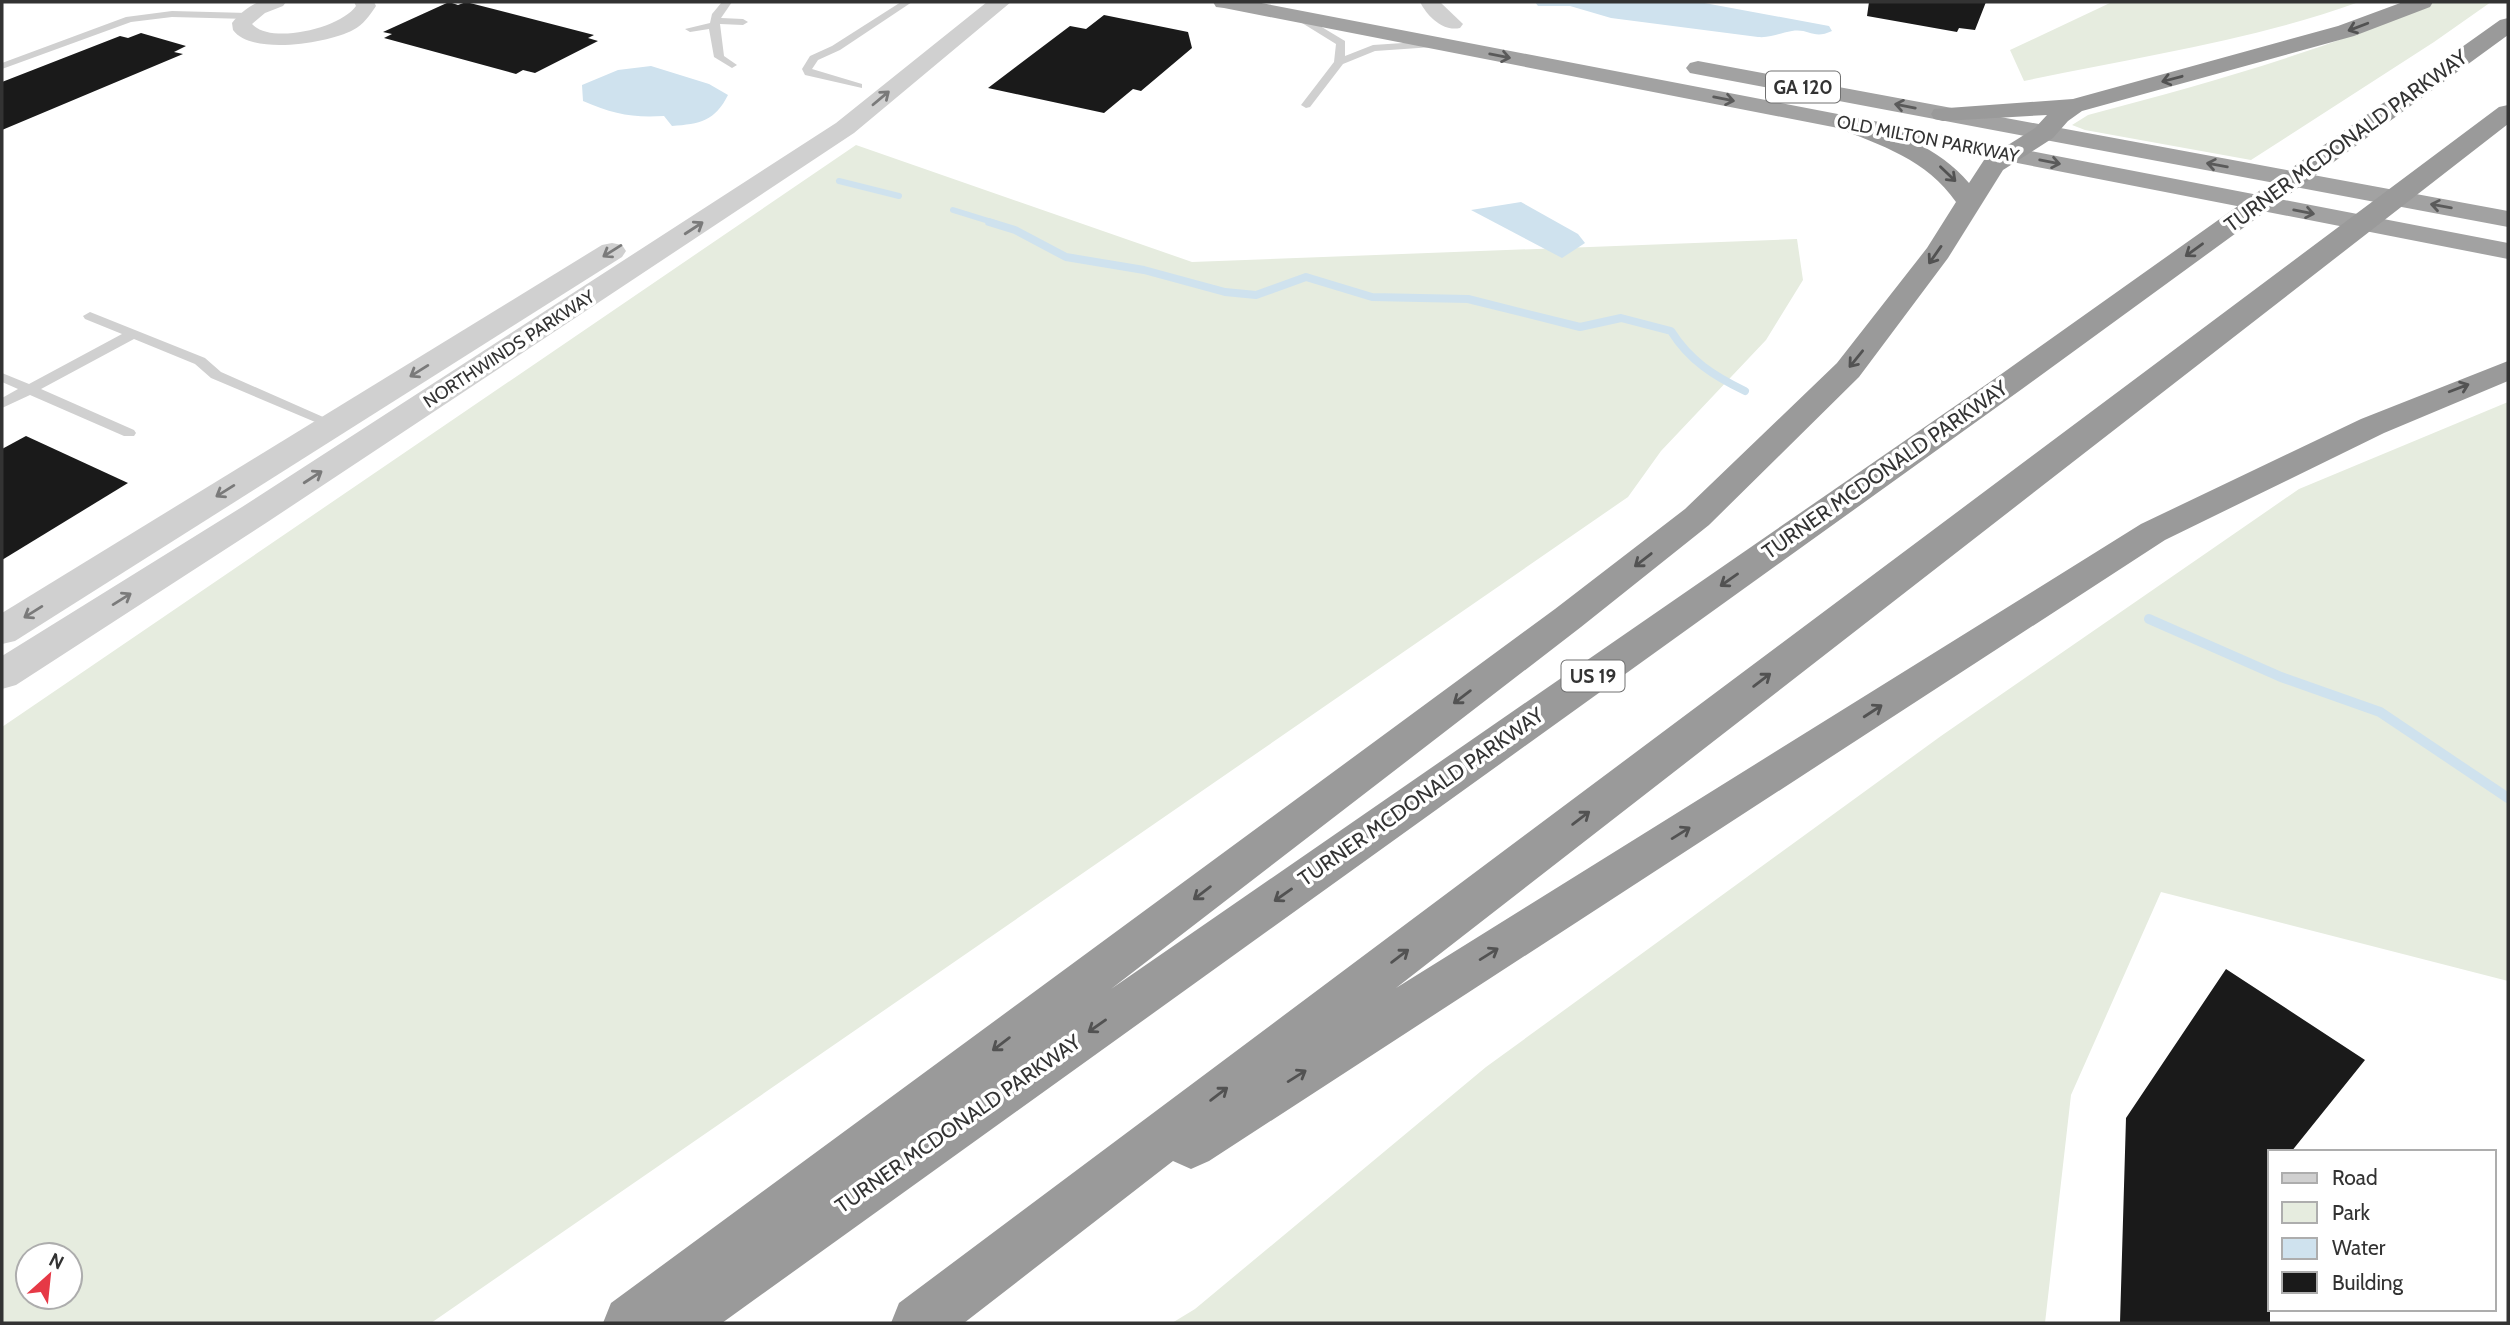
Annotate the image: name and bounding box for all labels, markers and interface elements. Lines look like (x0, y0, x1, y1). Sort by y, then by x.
one-way arrow (2348, 21, 2369, 34)
street label: TURNER MCDONALD PARKWAY (2220, 44, 2473, 237)
one-way arrow (1488, 50, 1511, 64)
road number: GA 120 (1766, 72, 1840, 102)
one-way arrow (2161, 73, 2184, 86)
one-way arrow (871, 90, 889, 106)
one-way arrow (1712, 93, 1735, 107)
one-way arrow (1894, 99, 1917, 113)
street label: OLD MILTON PARKWAY (1835, 111, 2022, 168)
one-way arrow (2038, 156, 2061, 170)
one-way arrow (2206, 158, 2229, 171)
one-way arrow (1939, 165, 1956, 182)
one-way arrow (2430, 199, 2453, 213)
one-way arrow (2292, 205, 2315, 219)
one-way arrow (684, 220, 703, 235)
one-way arrow (603, 243, 622, 258)
one-way arrow (2185, 243, 2204, 257)
one-way arrow (1928, 245, 1942, 264)
street label: NORTHWINDS PARKWAY (419, 285, 599, 413)
one-way arrow (1849, 349, 1864, 368)
one-way arrow (409, 364, 429, 378)
street label: TURNER MCDONALD PARKWAY (1757, 375, 2013, 564)
one-way arrow (2447, 381, 2469, 394)
one-way arrow (303, 469, 323, 483)
one-way arrow (216, 484, 236, 498)
one-way arrow (1635, 552, 1653, 567)
one-way arrow (1720, 573, 1739, 587)
one-way arrow (111, 592, 131, 606)
one-way arrow (23, 605, 43, 619)
road number: US 19 (1562, 660, 1624, 692)
one-way arrow (1753, 673, 1772, 688)
one-way arrow (1453, 690, 1472, 704)
street label: TURNER MCDONALD PARKWAY (1293, 702, 1549, 891)
one-way arrow (1863, 703, 1882, 718)
one-way arrow (1572, 810, 1590, 825)
one-way arrow (1671, 825, 1691, 839)
one-way arrow (1193, 885, 1212, 900)
one-way arrow (1273, 888, 1293, 902)
one-way arrow (1479, 947, 1498, 962)
one-way arrow (1391, 948, 1409, 963)
one-way arrow (1088, 1019, 1107, 1033)
street label: TURNER MCDONALD PARKWAY (830, 1029, 1086, 1218)
one-way arrow (992, 1037, 1010, 1052)
one-way arrow (1287, 1069, 1306, 1084)
one-way arrow (1210, 1086, 1228, 1101)
legend (2268, 1150, 2496, 1311)
text: Road (2332, 1165, 2378, 1190)
text: Park (2332, 1200, 2370, 1225)
text: Water (2332, 1235, 2386, 1260)
north arrow (14, 1241, 84, 1311)
text: N (45, 1248, 68, 1275)
text: Building (2332, 1270, 2404, 1295)

